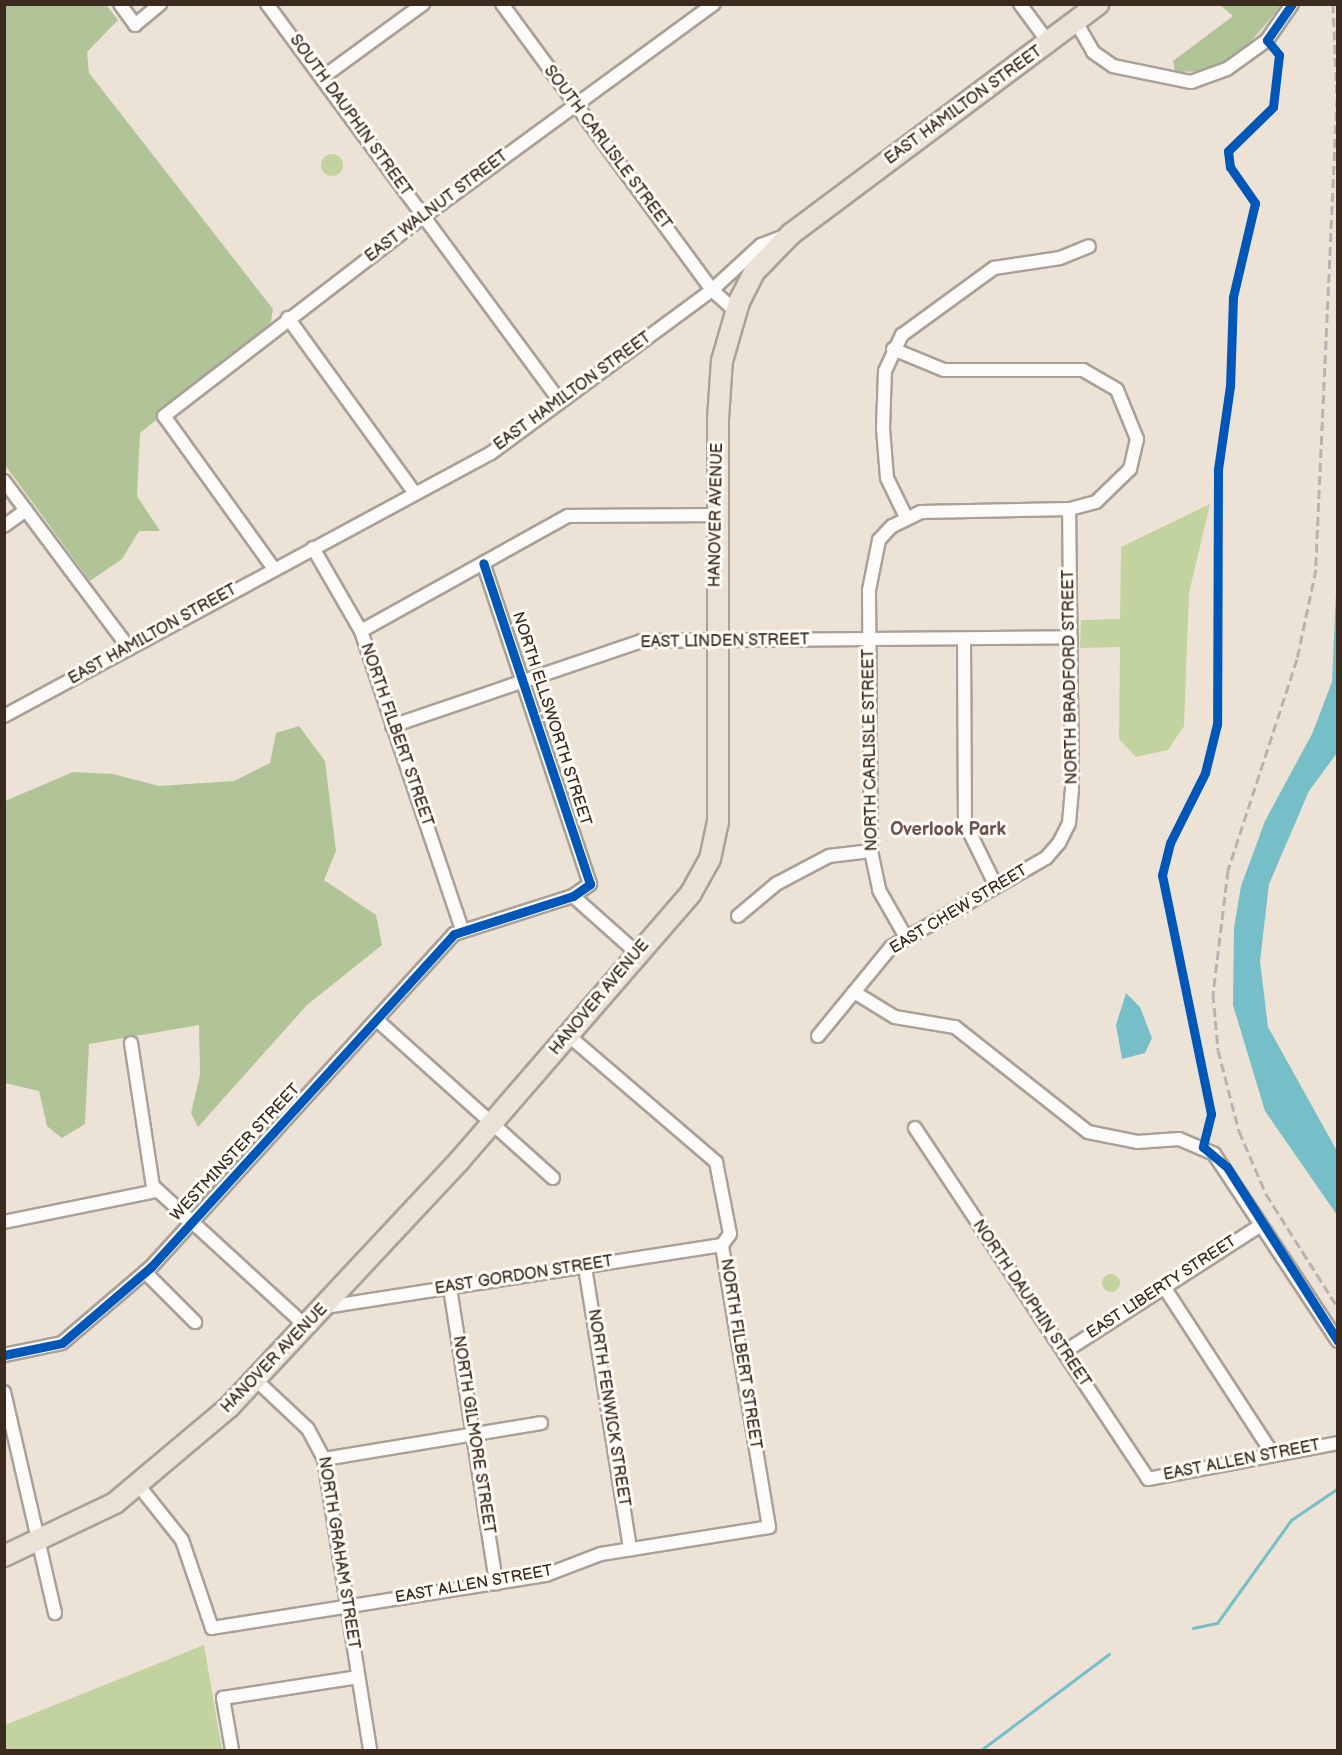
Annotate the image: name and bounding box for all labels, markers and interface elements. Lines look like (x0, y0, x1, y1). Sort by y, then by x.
street label: SOUTH DAUPHIN STREET (285, 31, 415, 201)
street label: EAST HAMILTON STREET (882, 42, 1046, 170)
street label: SOUTH CARLISLE STREET (539, 62, 675, 234)
street label: EAST WALNUT STREET (361, 147, 513, 267)
street label: EAST HAMILTON STREET (491, 328, 655, 456)
street label: HANOVER AVENUE (706, 443, 728, 587)
street label: NORTH BRADFORD STREET (1060, 569, 1082, 785)
street label: EAST HAMILTON STREET (65, 581, 241, 689)
street label: NORTH ELLSWORTH STREET (507, 609, 595, 829)
street label: EAST LINDEN STREET (640, 631, 810, 653)
street label: NORTH FILBERT STREET (356, 641, 436, 829)
street label: NORTH CARLISLE STREET (860, 648, 882, 852)
district label: Overlook Park (890, 819, 1006, 841)
street label: EAST CHEW STREET (887, 861, 1031, 959)
street label: HANOVER AVENUE (546, 936, 654, 1060)
street label: WESTMINSTER STREET (167, 1080, 305, 1226)
street label: NORTH DAUPHIN STREET (968, 1217, 1094, 1391)
street label: EAST LIBERTY STREET (1083, 1232, 1241, 1344)
street label: EAST GORDON STREET (433, 1252, 615, 1300)
street label: NORTH FILBERT STREET (715, 1257, 765, 1451)
street label: HANOVER AVENUE (218, 1300, 332, 1418)
street label: NORTH FENWICK STREET (583, 1308, 633, 1508)
street label: NORTH GILMORE STREET (448, 1334, 498, 1536)
street label: EAST ALLEN STREET (1162, 1436, 1322, 1486)
street label: NORTH GRAHAM STREET (313, 1455, 363, 1651)
street label: EAST ALLEN STREET (394, 1562, 554, 1608)

